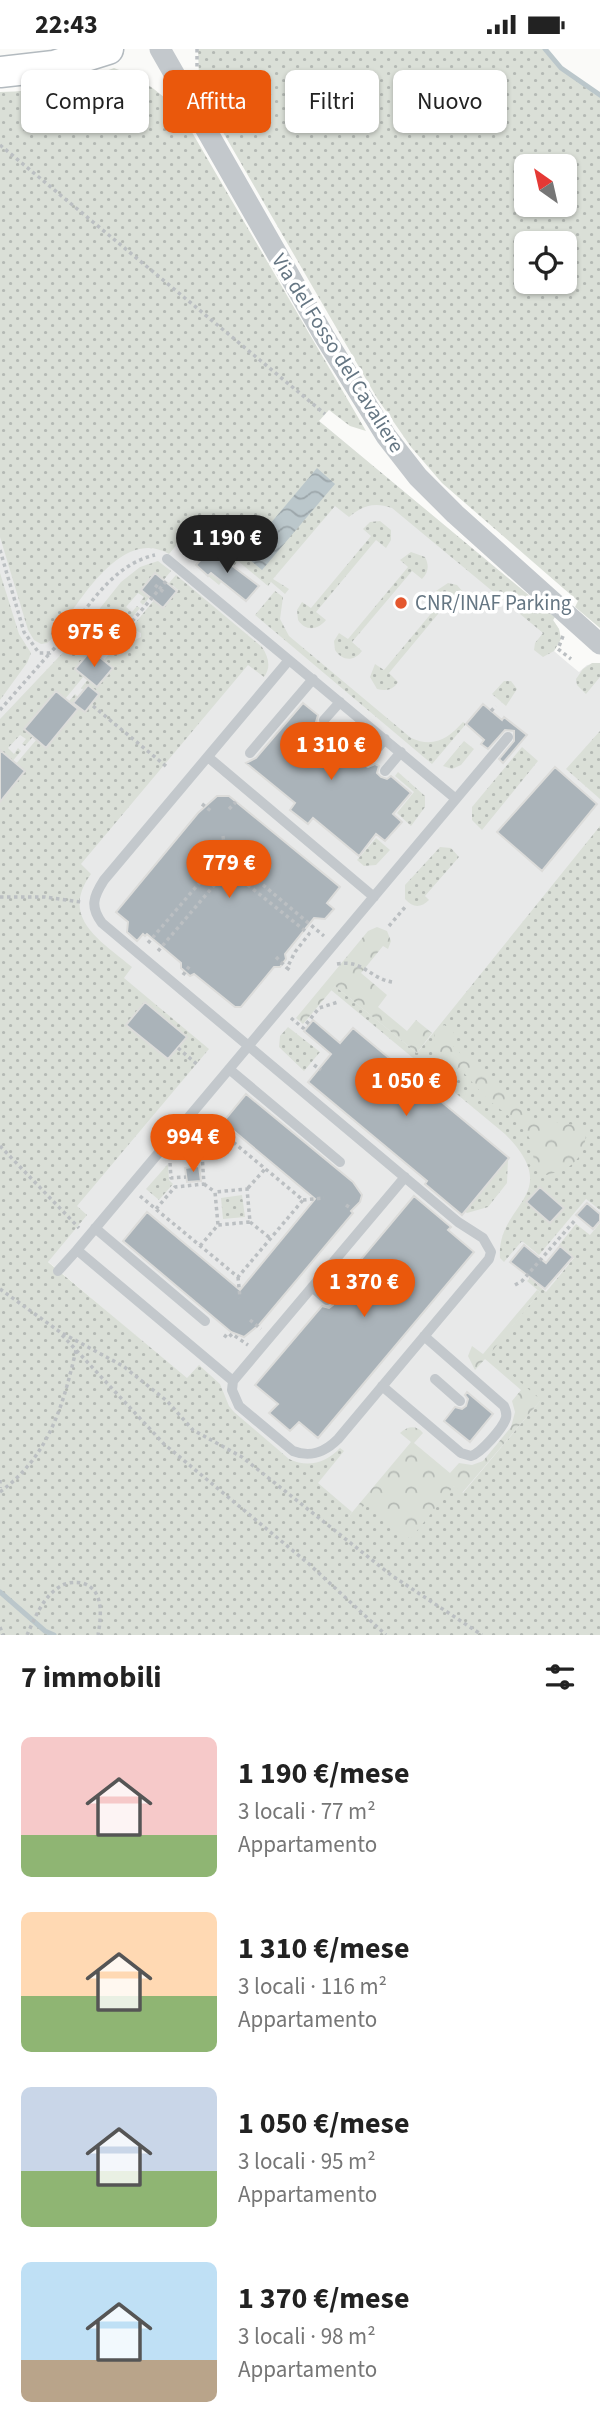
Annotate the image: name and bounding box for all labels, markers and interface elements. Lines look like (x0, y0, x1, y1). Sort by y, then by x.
text: 22:43 (35, 6, 98, 43)
chip: Compra (21, 70, 149, 133)
chip: Affitta (163, 70, 271, 133)
chip: Filtri (285, 70, 379, 133)
chip: Nuovo (393, 70, 507, 133)
north arrow (514, 154, 578, 217)
map controls (514, 154, 577, 294)
button: locate (514, 231, 577, 294)
street label: Via del Fosso del Cavaliere (264, 248, 412, 458)
pin: 1 190 € (162, 515, 292, 575)
text: 1 190 € (192, 521, 262, 554)
place label: CNR/INAF Parking (415, 588, 572, 618)
marker: CNR/INAF Parking (393, 595, 409, 611)
pin: 975 € (45, 609, 143, 669)
text: 975 € (67, 615, 121, 648)
pin: 1 310 € (266, 723, 396, 782)
text: 1 310 € (296, 728, 366, 761)
pin: 779 € (180, 841, 278, 900)
text: 779 € (202, 846, 256, 879)
pin: 1 050 € (341, 1059, 471, 1118)
text: 1 050 € (371, 1064, 441, 1097)
pin: 994 € (144, 1115, 242, 1174)
text: 994 € (166, 1120, 220, 1153)
pin: 1 370 € (299, 1259, 429, 1319)
text: 1 370 € (329, 1265, 399, 1298)
text: 7 immobili (21, 1656, 162, 1699)
icon: filters (541, 1658, 579, 1696)
text: 1 190 €/mese (238, 1752, 409, 1795)
icon: home (77, 1765, 161, 1849)
text: 3 locali · 77 m² (238, 1795, 376, 1828)
text: Appartamento (238, 1828, 377, 1861)
text: 1 310 €/mese (238, 1927, 409, 1970)
icon: home (77, 1940, 161, 2024)
text: 3 locali · 116 m² (238, 1970, 387, 2003)
text: Appartamento (238, 2003, 377, 2036)
text: 1 050 €/mese (238, 2102, 409, 2145)
icon: home (77, 2115, 161, 2199)
text: 3 locali · 95 m² (238, 2145, 376, 2178)
text: Appartamento (238, 2178, 377, 2211)
text: 1 370 €/mese (238, 2277, 409, 2320)
icon: home (77, 2290, 161, 2374)
text: 3 locali · 98 m² (238, 2320, 376, 2353)
text: Appartamento (238, 2353, 377, 2386)

